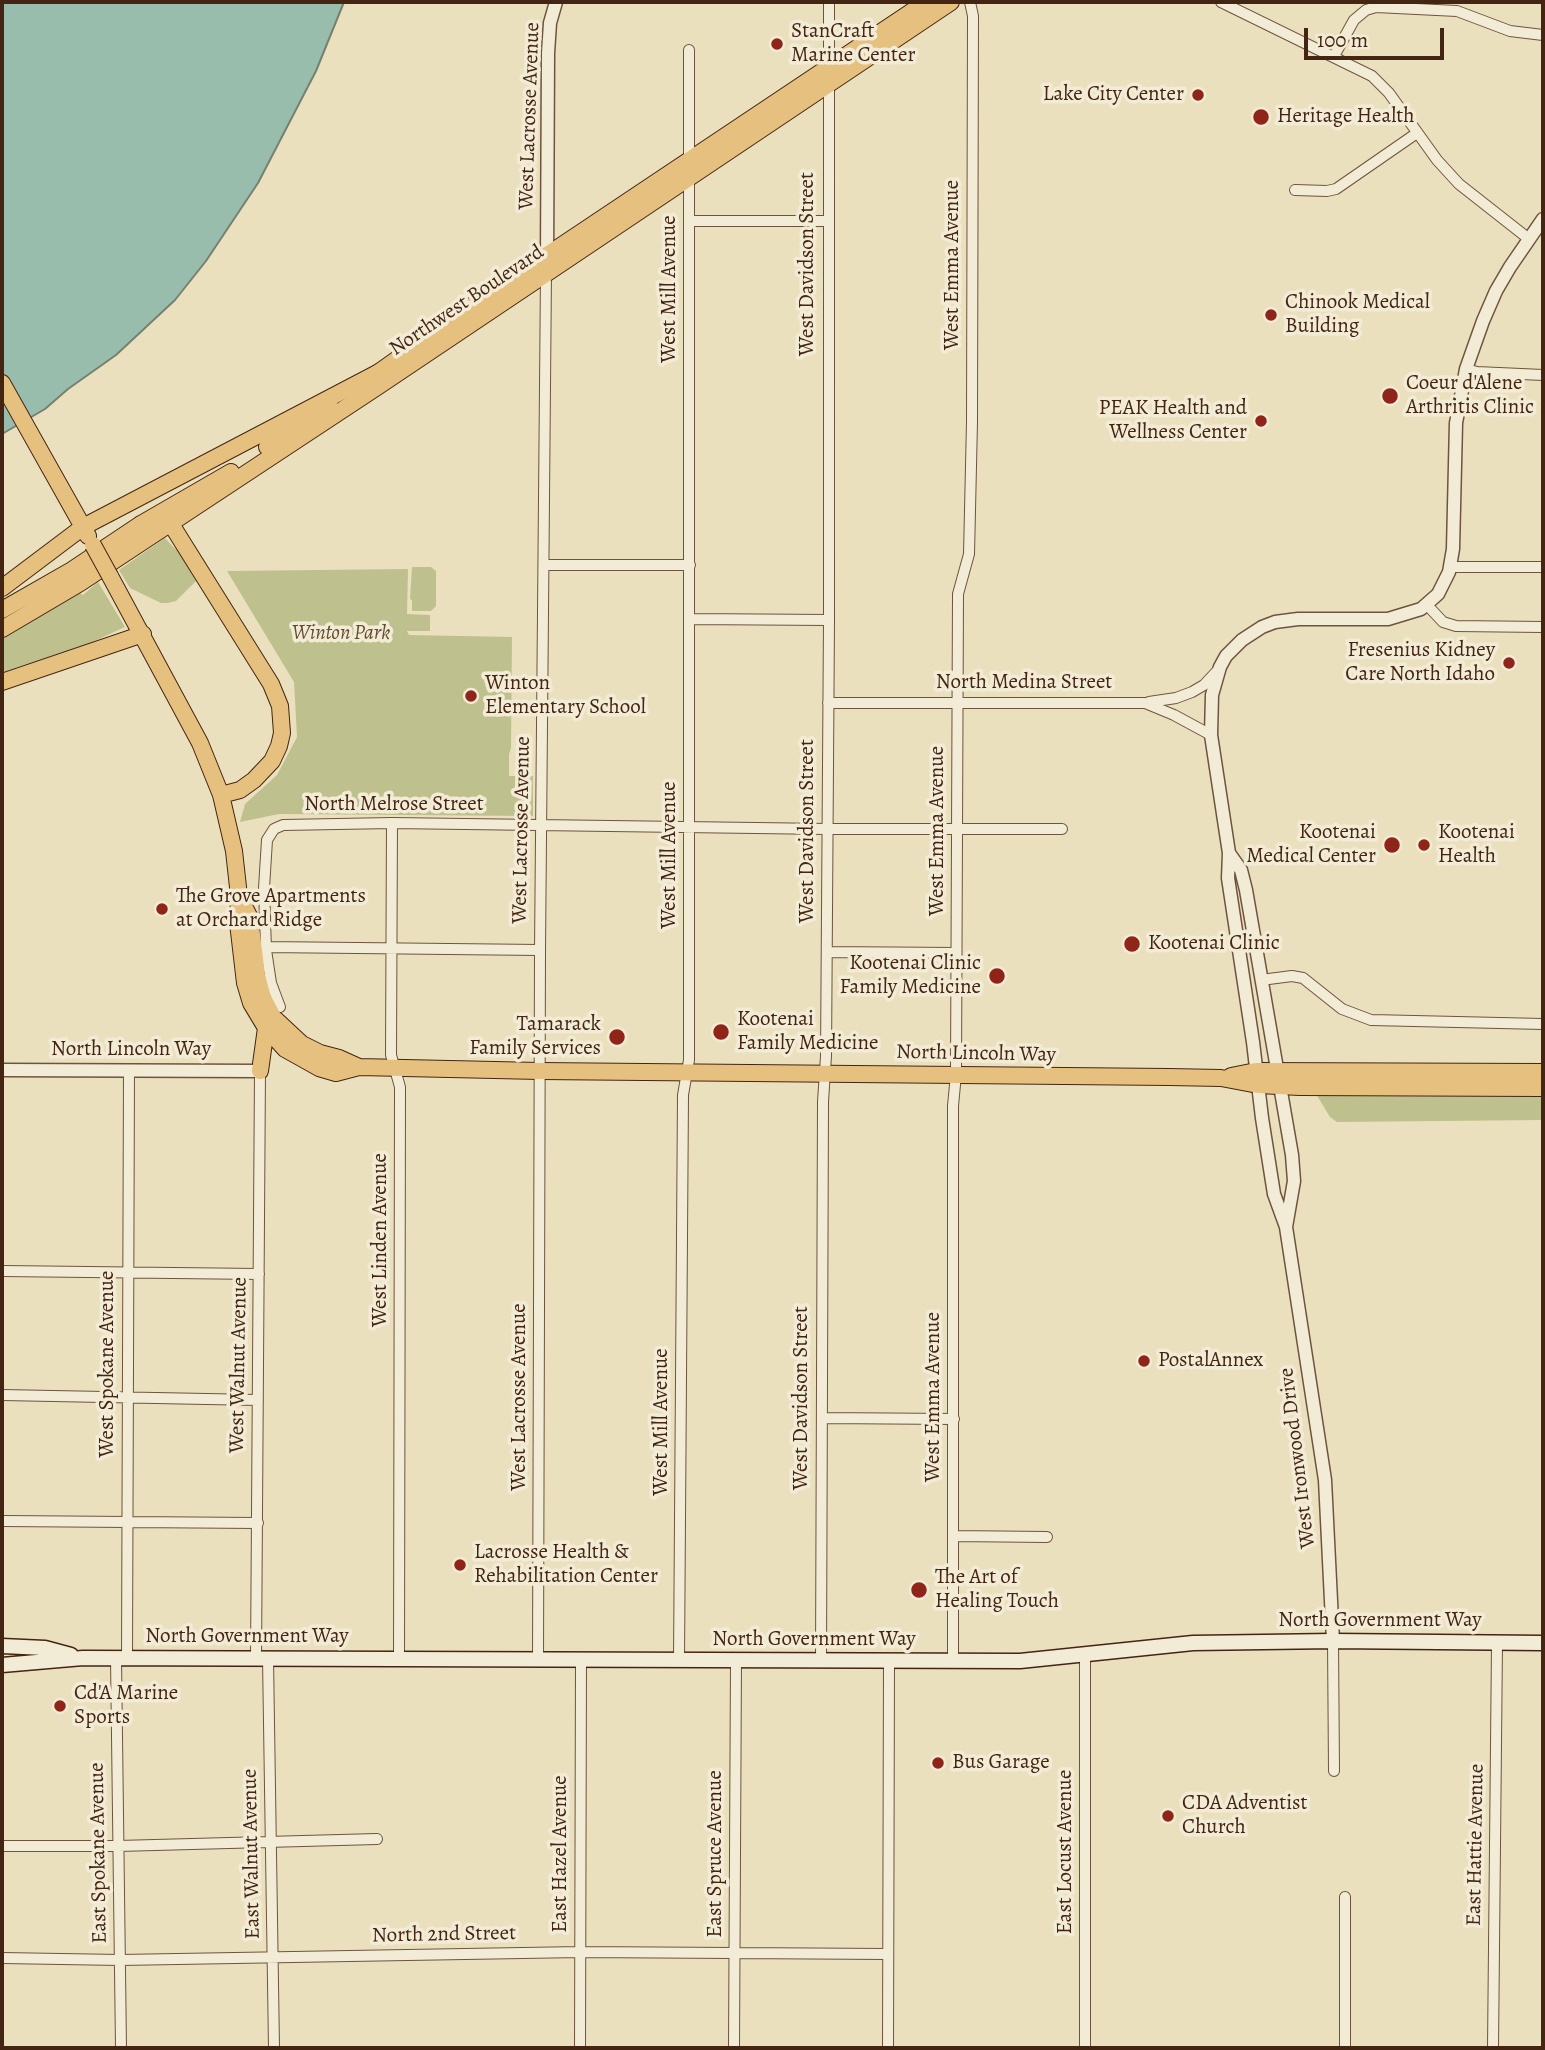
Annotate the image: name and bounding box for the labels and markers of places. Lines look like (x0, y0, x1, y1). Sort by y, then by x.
place label: StanCraft Marine Center (791, 19, 915, 69)
marker: StanCraft Marine Center (769, 36, 785, 52)
place label: Lake City Center (1043, 82, 1184, 108)
marker: Lake City Center (1190, 87, 1206, 103)
place label: Heritage Health (1277, 104, 1414, 130)
marker: Heritage Health (1251, 107, 1271, 127)
place label: Chinook Medical Building (1285, 290, 1430, 340)
marker: Chinook Medical Building (1263, 307, 1279, 323)
place label: Coeur d'Alene Arthritis Clinic (1406, 371, 1534, 421)
marker: Coeur d'Alene Arthritis Clinic (1380, 386, 1400, 406)
place label: PEAK Health and Wellness Center (1099, 396, 1247, 446)
marker: PEAK Health and Wellness Center (1253, 413, 1269, 429)
place label: Fresenius Kidney Care North Idaho (1345, 638, 1495, 688)
marker: Fresenius Kidney Care North Idaho (1501, 655, 1517, 671)
place label: Winton Elementary School (485, 671, 646, 721)
marker: Winton Elementary School (463, 688, 479, 704)
place label: Kootenai Medical Center (1246, 820, 1376, 870)
place label: Kootenai Health (1438, 820, 1515, 870)
marker: Kootenai Medical Center (1382, 835, 1402, 855)
marker: Kootenai Health (1416, 837, 1432, 853)
place label: The Grove Apartments at Orchard Ridge (176, 884, 366, 934)
marker: The Grove Apartments at Orchard Ridge (154, 901, 170, 917)
place label: Kootenai Clinic (1148, 931, 1280, 957)
marker: Kootenai Clinic (1122, 934, 1142, 954)
place label: Kootenai Clinic Family Medicine (840, 951, 981, 1001)
marker: Kootenai Clinic Family Medicine (987, 966, 1007, 986)
place label: Kootenai Family Medicine (737, 1007, 878, 1057)
place label: Tamarack Family Services (469, 1012, 601, 1062)
marker: Kootenai Family Medicine (711, 1022, 731, 1042)
marker: Tamarack Family Services (607, 1027, 627, 1047)
place label: PostalAnnex (1158, 1348, 1263, 1374)
marker: PostalAnnex (1136, 1353, 1152, 1369)
place label: Lacrosse Health & Rehabilitation Center (474, 1540, 658, 1590)
marker: Lacrosse Health & Rehabilitation Center (452, 1557, 468, 1573)
place label: The Art of Healing Touch (935, 1565, 1059, 1615)
marker: The Art of Healing Touch (909, 1580, 929, 1600)
place label: Cd'A Marine Sports (74, 1681, 178, 1731)
marker: Cd'A Marine Sports (52, 1698, 68, 1714)
place label: Bus Garage (952, 1750, 1050, 1776)
marker: Bus Garage (930, 1755, 946, 1771)
place label: CDA Adventist Church (1182, 1791, 1307, 1841)
marker: CDA Adventist Church (1160, 1808, 1176, 1824)

